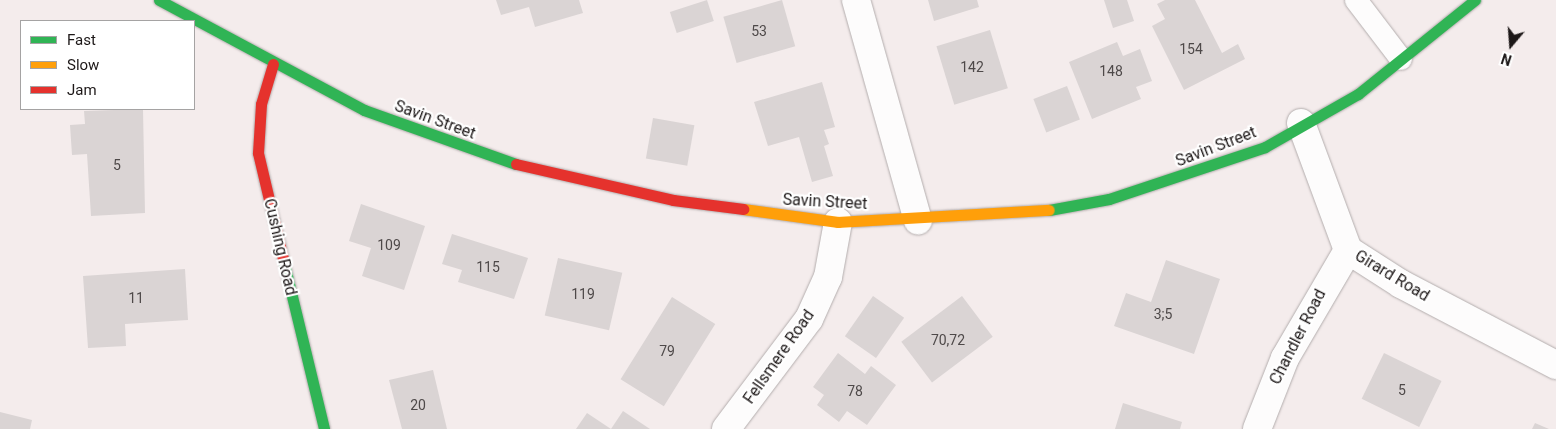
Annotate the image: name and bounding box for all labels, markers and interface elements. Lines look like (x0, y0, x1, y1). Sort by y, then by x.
legend (20, 20, 195, 110)
north arrow (1486, 20, 1536, 70)
house number: 53 (751, 23, 767, 39)
text: Fast (67, 31, 96, 49)
house number: 154 (1179, 41, 1203, 57)
text: N (1499, 50, 1514, 68)
text: Slow (67, 56, 99, 74)
house number: 142 (960, 59, 984, 75)
house number: 148 (1099, 63, 1123, 79)
text: Jam (67, 81, 97, 99)
street label: Savin Street (392, 96, 478, 144)
street label: Savin Street (1173, 123, 1259, 171)
house number: 5 (113, 157, 121, 173)
street label: Savin Street (782, 190, 868, 214)
street label: Cushing Road (260, 197, 300, 297)
house number: 109 (377, 237, 401, 253)
street label: Girard Road (1351, 246, 1433, 306)
house number: 115 (476, 259, 500, 275)
house number: 119 (571, 286, 595, 302)
street label: Chandler Road (1266, 286, 1330, 388)
house number: 11 (128, 290, 144, 306)
street label: Fellsmere Road (740, 306, 818, 408)
house number: 3;5 (1154, 306, 1172, 322)
house number: 70,72 (931, 332, 965, 348)
house number: 79 (659, 343, 675, 359)
house number: 5 (1398, 382, 1406, 398)
house number: 78 (847, 383, 863, 399)
house number: 20 (410, 397, 426, 413)

